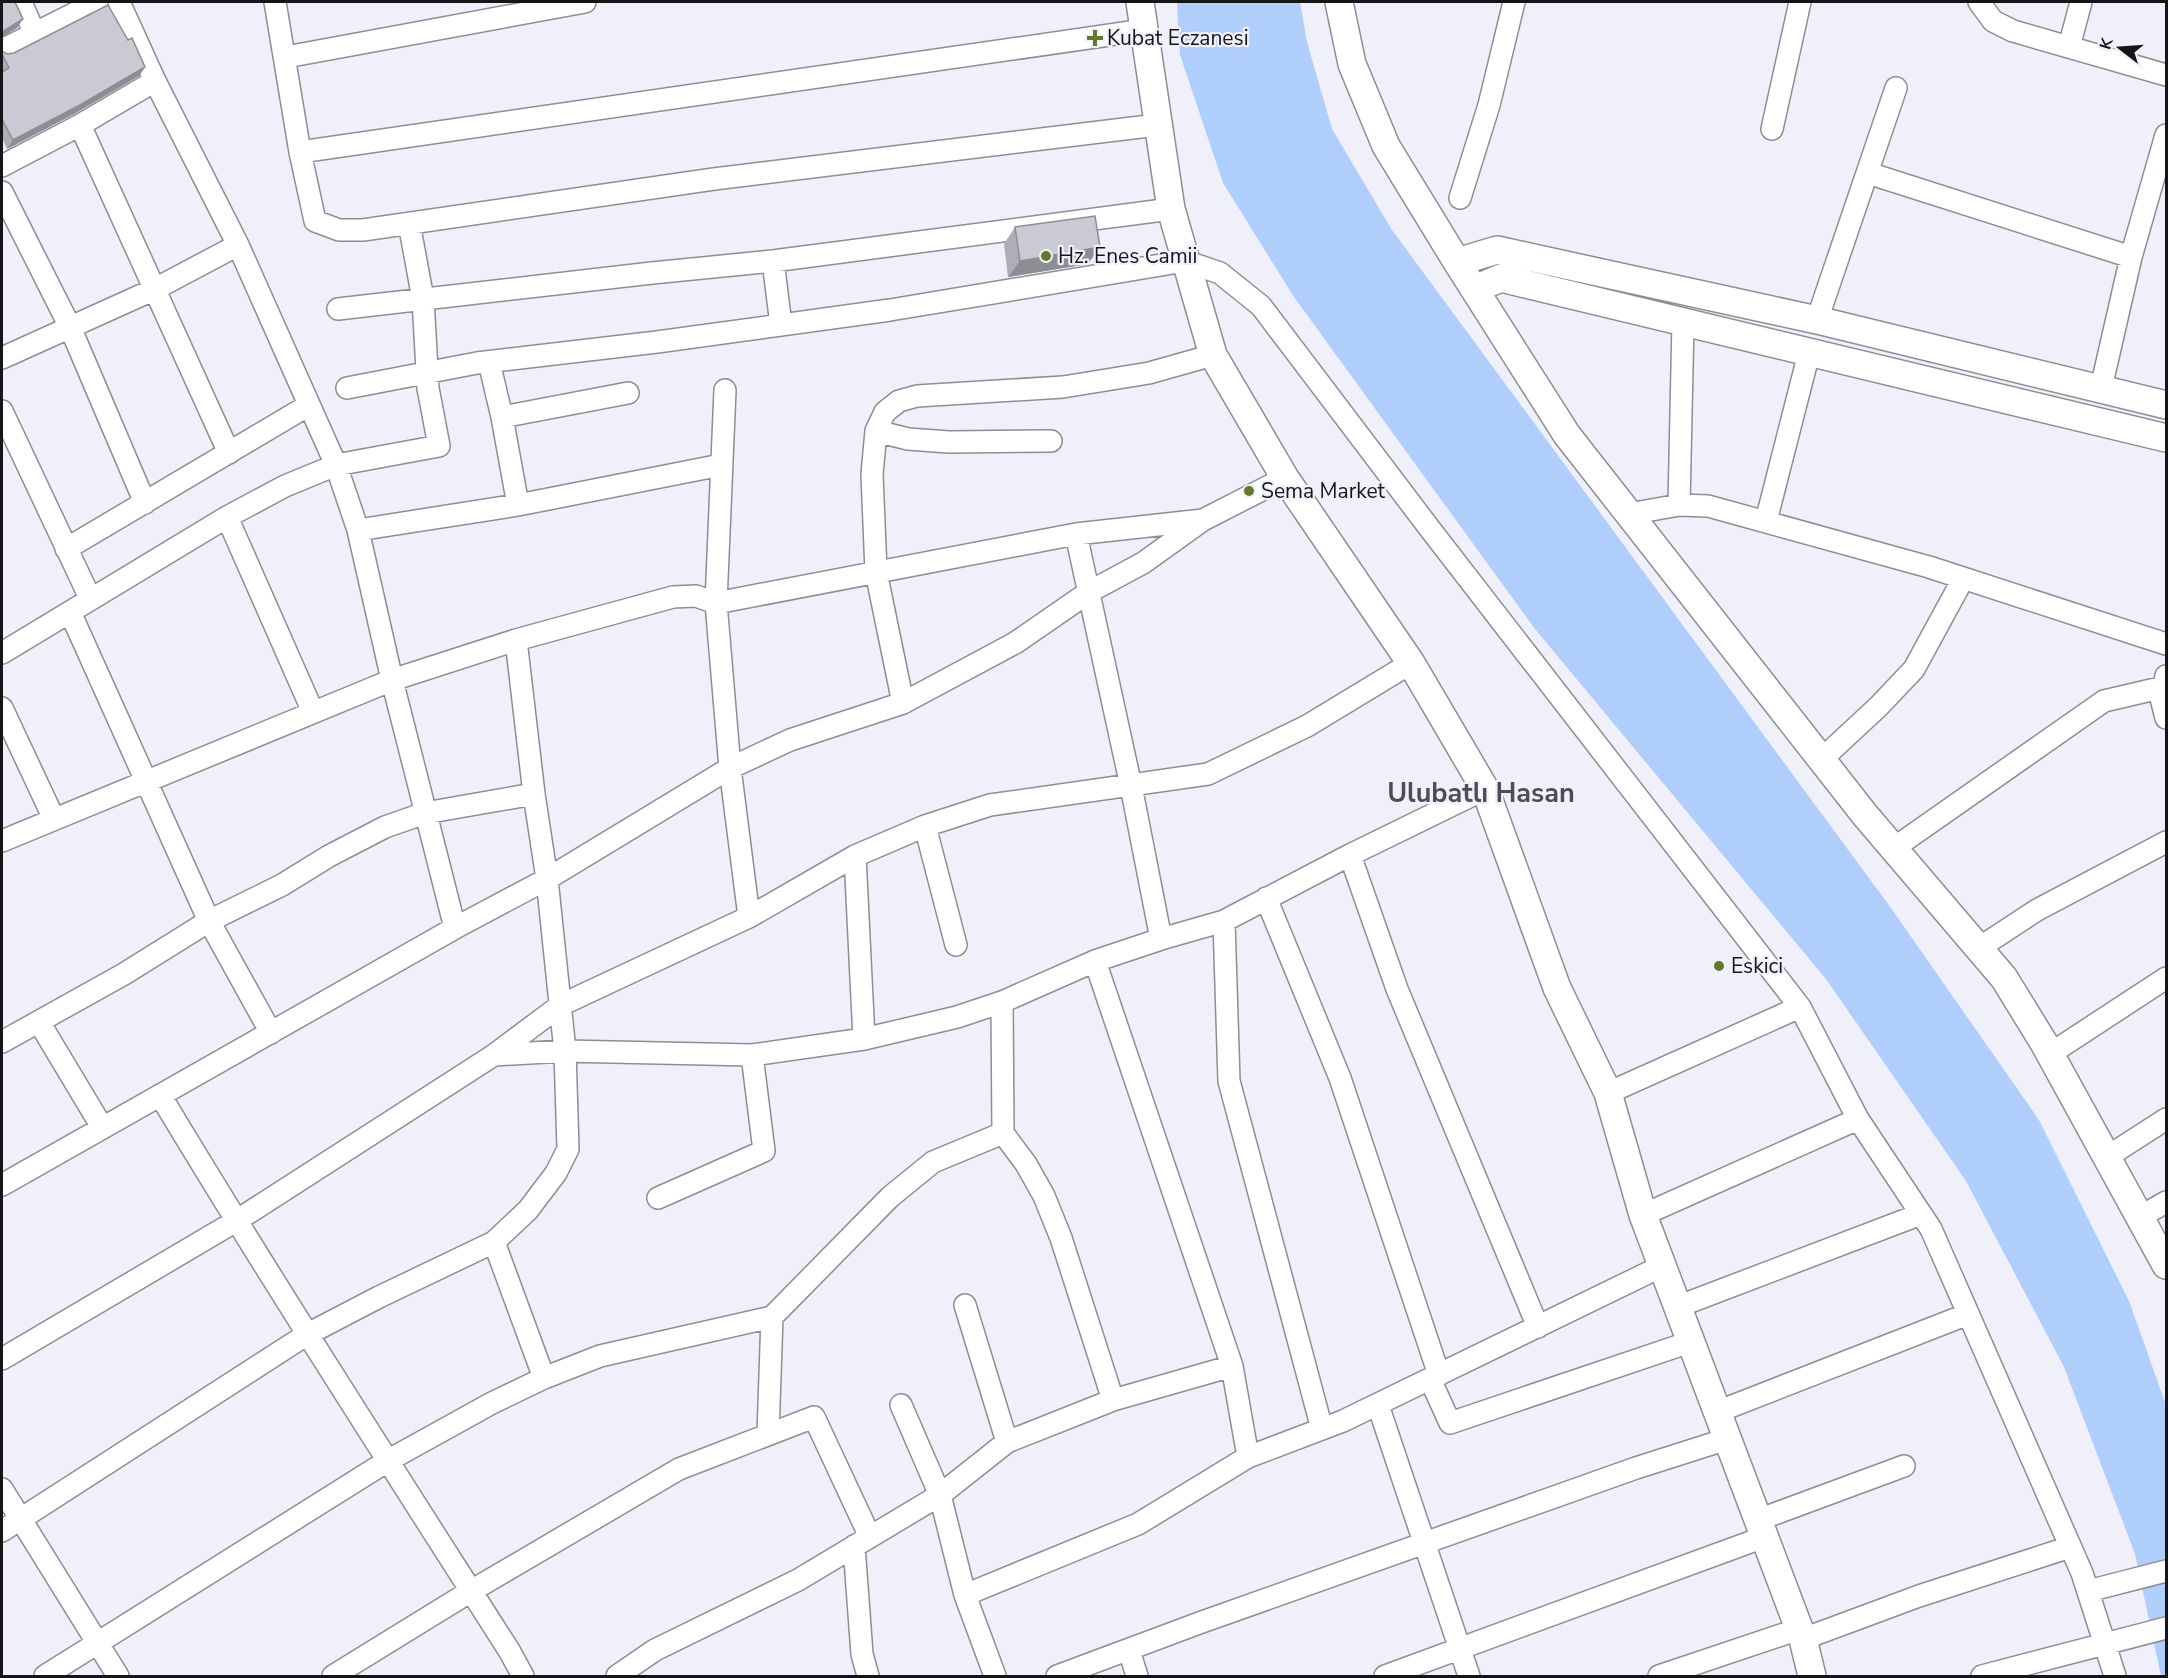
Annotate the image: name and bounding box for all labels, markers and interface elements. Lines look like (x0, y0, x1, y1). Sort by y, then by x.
north arrow (2090, 18, 2150, 78)
place label: Kubat Eczanesi (1107, 24, 1249, 52)
marker: Kubat Eczanesi (1088, 31, 1102, 45)
text: K (2095, 34, 2119, 52)
place label: Hz. Enes Camii (1058, 242, 1197, 270)
marker: Hz. Enes Camii (1039, 249, 1053, 263)
place label: Sema Market (1261, 477, 1386, 505)
marker: Sema Market (1242, 484, 1256, 498)
district label: Ulubatlı Hasan (1387, 775, 1575, 812)
place label: Eskici (1731, 952, 1783, 980)
marker: Eskici (1712, 959, 1726, 973)

